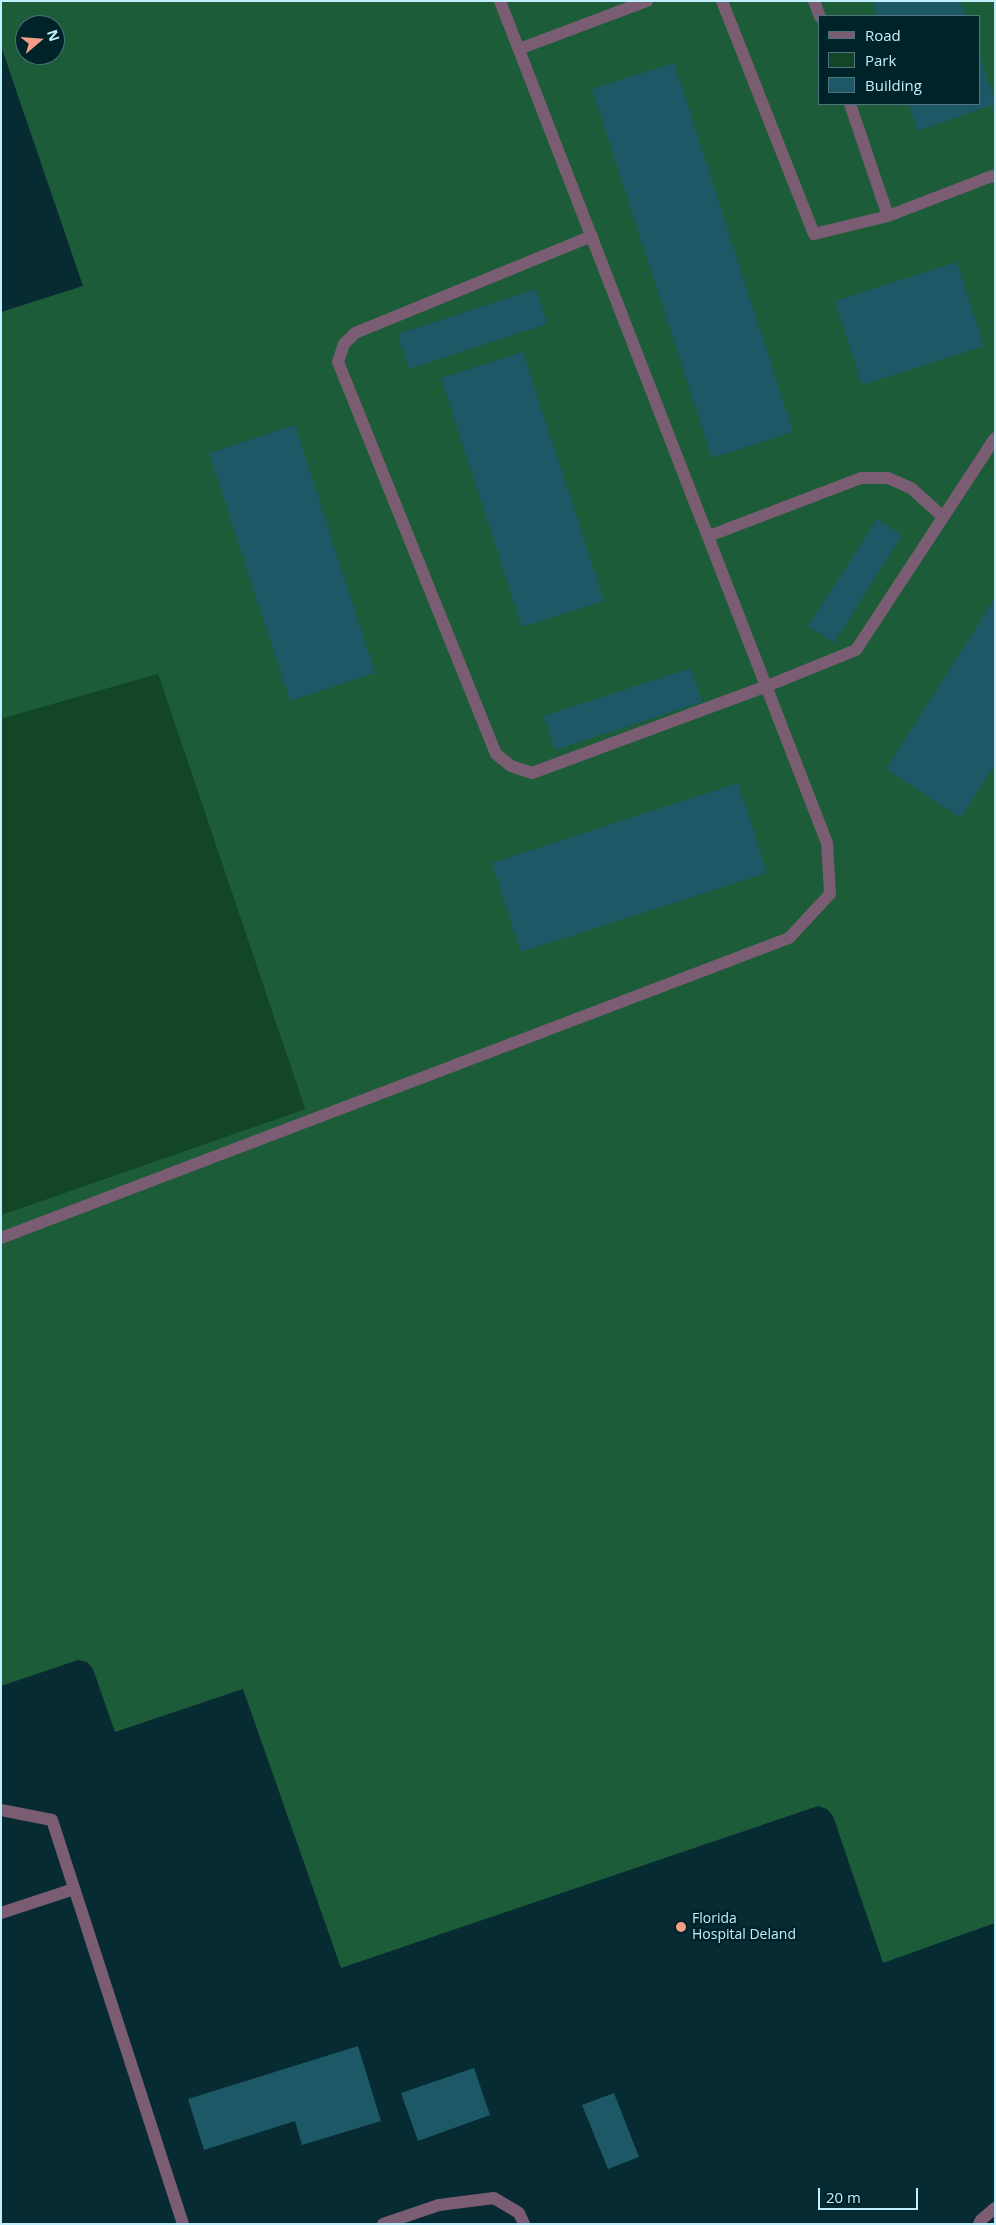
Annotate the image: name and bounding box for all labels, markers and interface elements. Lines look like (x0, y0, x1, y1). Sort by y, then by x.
north arrow (15, 15, 65, 65)
legend (818, 15, 981, 105)
text: Road (865, 25, 901, 45)
text: N (43, 27, 65, 44)
text: Park (865, 50, 896, 70)
text: Building (865, 75, 922, 95)
place label: Florida Hospital Deland (692, 1911, 796, 1944)
marker: Florida Hospital Deland (674, 1920, 688, 1934)
scale bar (821, 2178, 921, 2210)
text: 20 m (826, 2187, 861, 2207)

